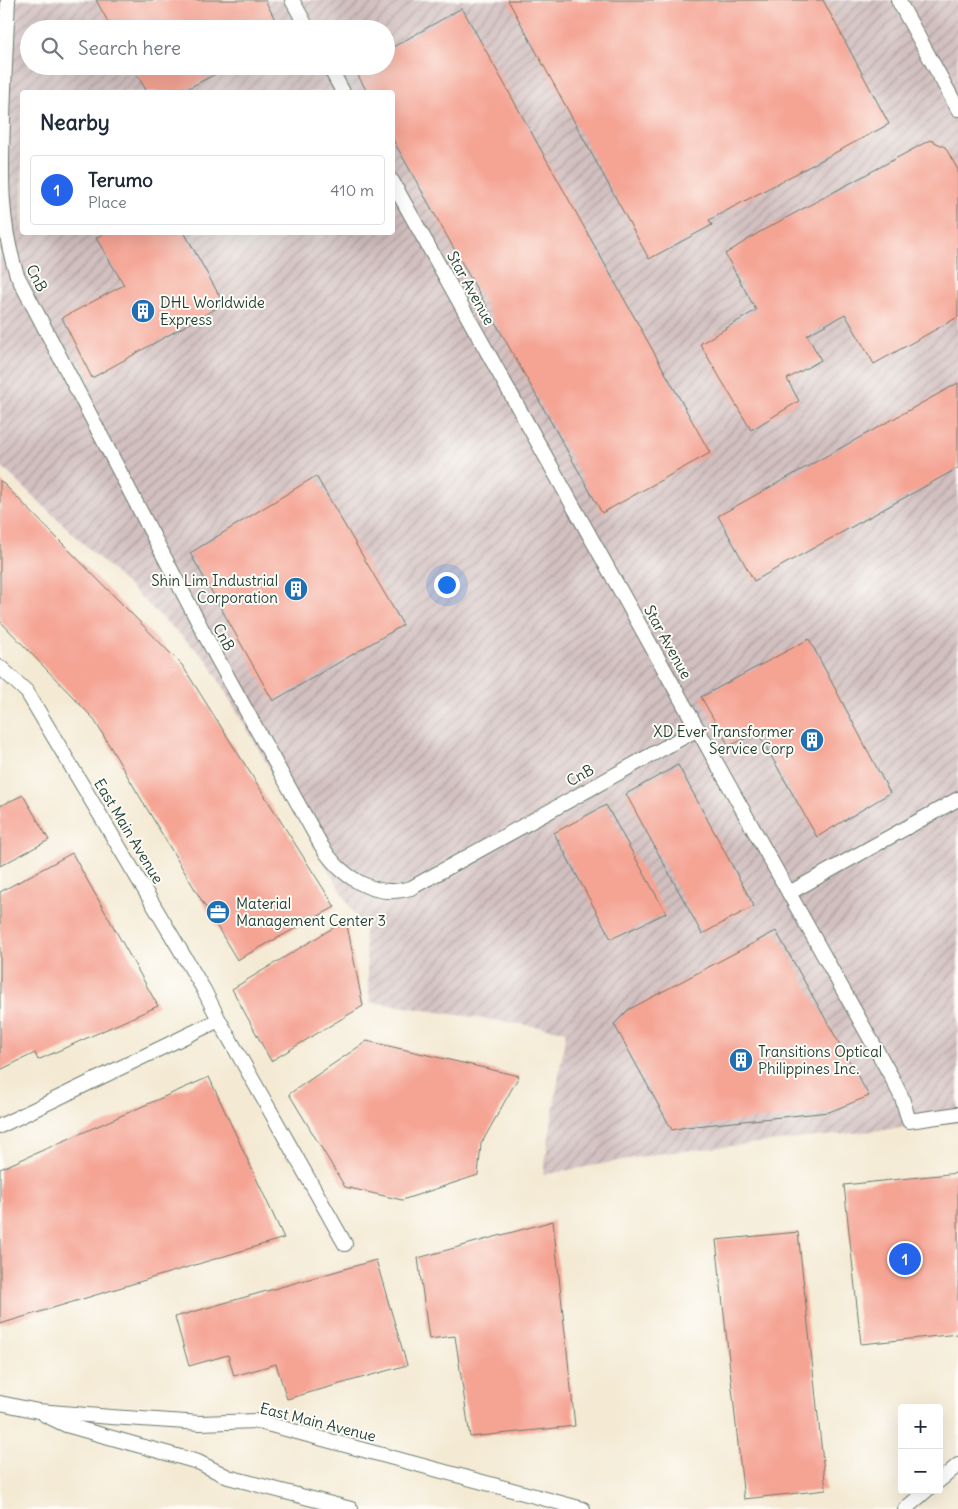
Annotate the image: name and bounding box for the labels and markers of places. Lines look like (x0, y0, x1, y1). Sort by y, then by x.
place label: DHL Worldwide Express (160, 293, 265, 329)
building icon: DHL Worldwide Express (130, 298, 156, 324)
place label: Shin Lim Industrial Corporation (151, 571, 278, 607)
building icon: Shin Lim Industrial Corporation (283, 576, 309, 602)
place label: XD Ever Transformer Service Corp (653, 722, 794, 758)
building icon: XD Ever Transformer Service Corp (799, 727, 825, 753)
place label: Material Management Center 3 (236, 894, 386, 930)
office icon: Material Management Center 3 (205, 899, 231, 925)
place label: Transitions Optical Philippines Inc. (758, 1042, 882, 1078)
building icon: Transitions Optical Philippines Inc. (728, 1047, 754, 1073)
pin: 1 (889, 1240, 921, 1278)

